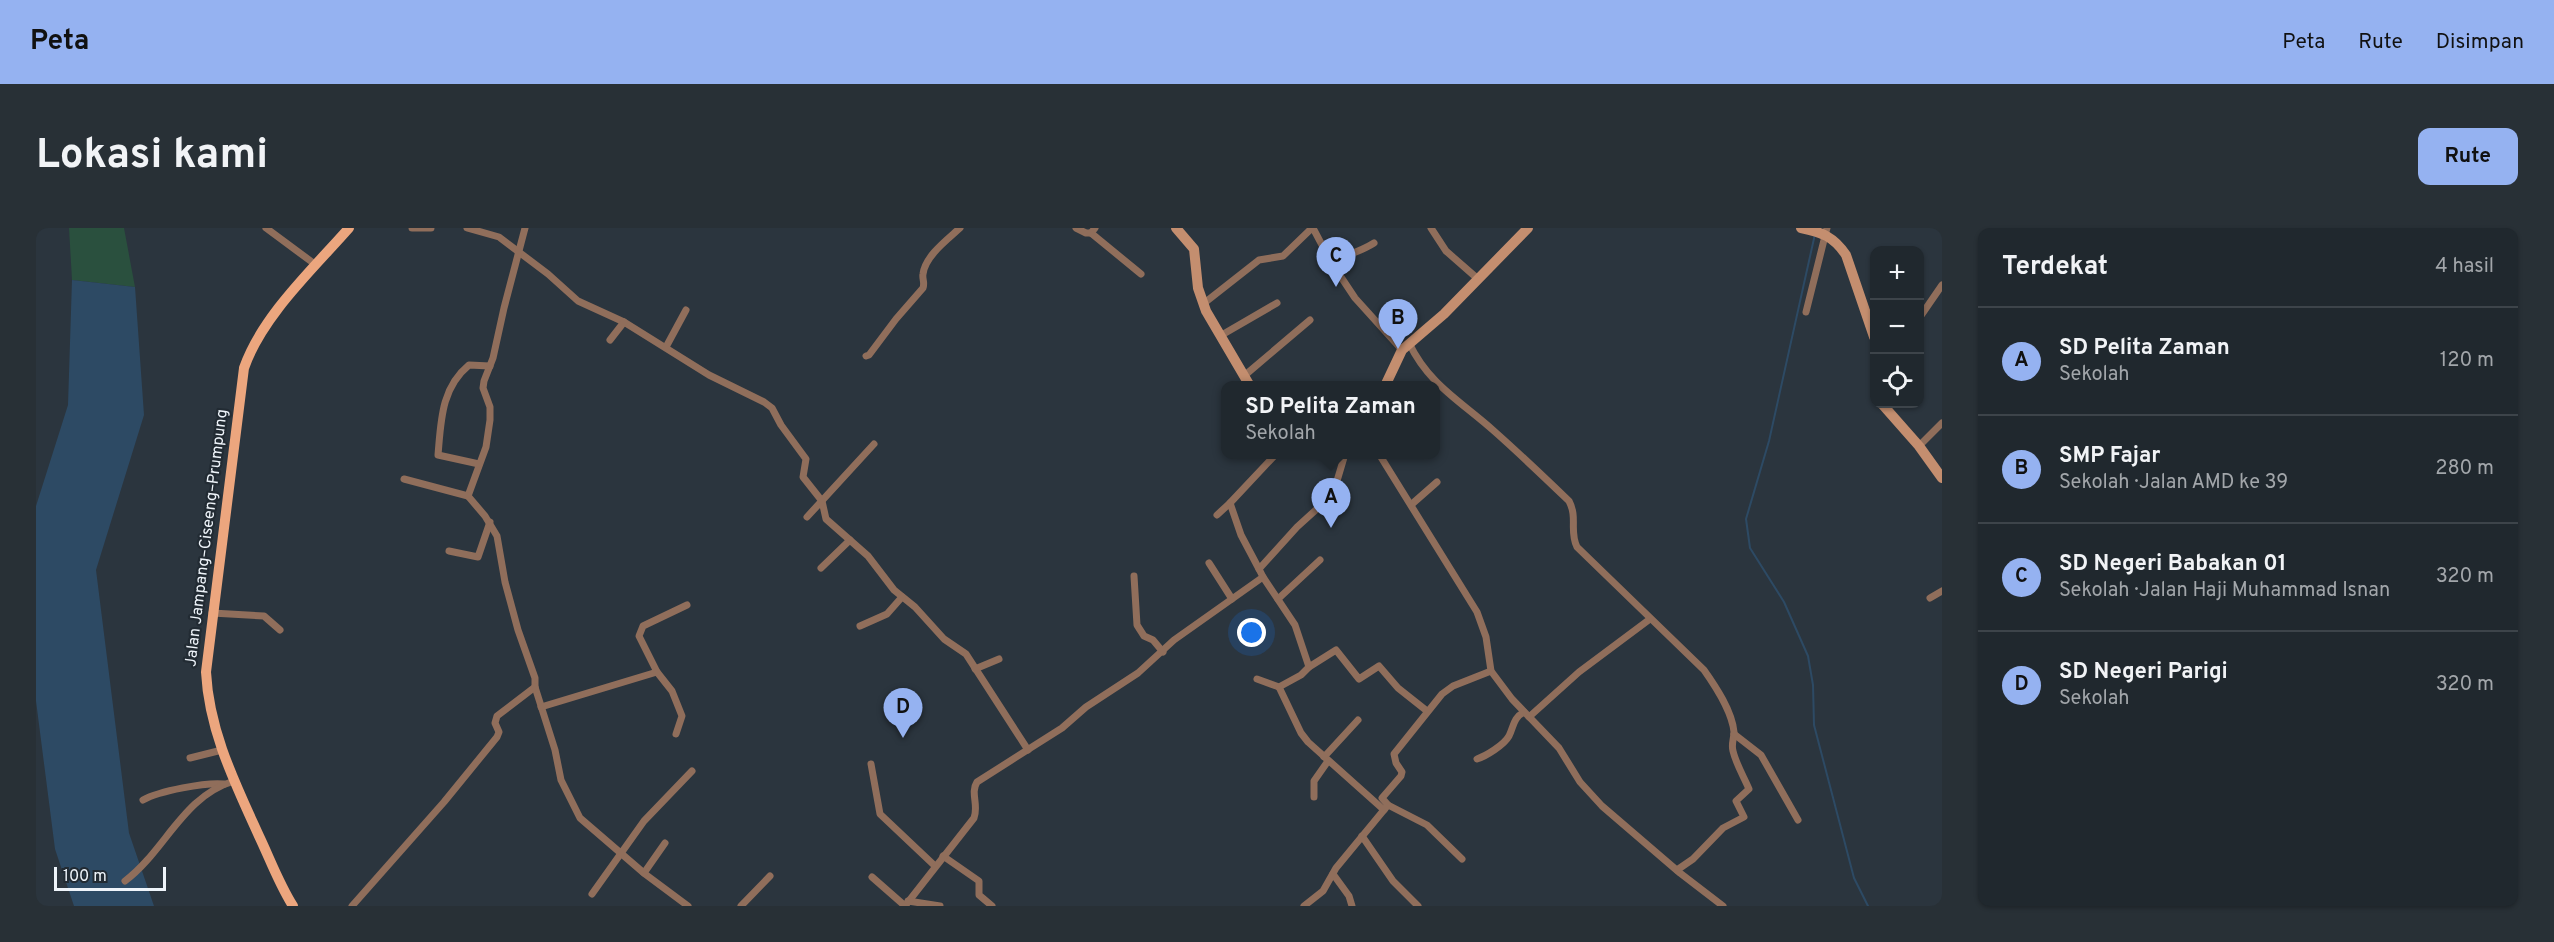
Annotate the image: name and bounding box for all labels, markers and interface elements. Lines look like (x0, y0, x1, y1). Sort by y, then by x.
text: Peta (30, 24, 89, 60)
text: Peta (2282, 29, 2325, 56)
text: Rute (2358, 29, 2403, 56)
text: Disimpan (2436, 29, 2524, 56)
button: Rute (2418, 128, 2518, 185)
text: Lokasi kami (36, 130, 268, 183)
pin: C (1316, 238, 1356, 287)
map controls (1870, 246, 1924, 408)
button: + (1870, 246, 1924, 300)
text: Terdekat (2002, 251, 2108, 284)
text: 4 hasil (2435, 254, 2494, 280)
pin: B (1378, 300, 1418, 349)
button: − (1870, 300, 1924, 354)
text: SD Pelita Zaman (2059, 335, 2230, 362)
text: A (2014, 348, 2029, 374)
text: 120 m (2440, 348, 2494, 374)
button: locate (1870, 354, 1924, 408)
text: Sekolah (2059, 362, 2130, 388)
popup (1221, 381, 1440, 459)
text: SD Pelita Zaman (1245, 394, 1416, 421)
street label: Jalan Jampang–Ciseeng–Prumpung (181, 408, 233, 668)
text: Sekolah (1245, 421, 1316, 447)
text: SMP Fajar (2059, 443, 2161, 470)
text: B (2015, 456, 2028, 482)
text: 280 m (2435, 456, 2494, 482)
text: Sekolah · Jalan AMD ke 39 (2059, 470, 2288, 496)
pin: A (1312, 478, 1350, 528)
text: SD Negeri Babakan 01 (2059, 551, 2286, 578)
text: C (2015, 564, 2028, 590)
text: 320 m (2436, 564, 2494, 590)
text: Sekolah · Jalan Haji Muhammad Isnan (2059, 578, 2390, 604)
your location (1237, 618, 1266, 647)
text: SD Negeri Parigi (2059, 659, 2228, 686)
text: D (2014, 672, 2029, 698)
text: 320 m (2436, 672, 2494, 698)
text: Sekolah (2059, 686, 2130, 712)
pin: D (884, 688, 922, 738)
scale bar (54, 864, 166, 892)
text: 100 m (63, 867, 107, 887)

